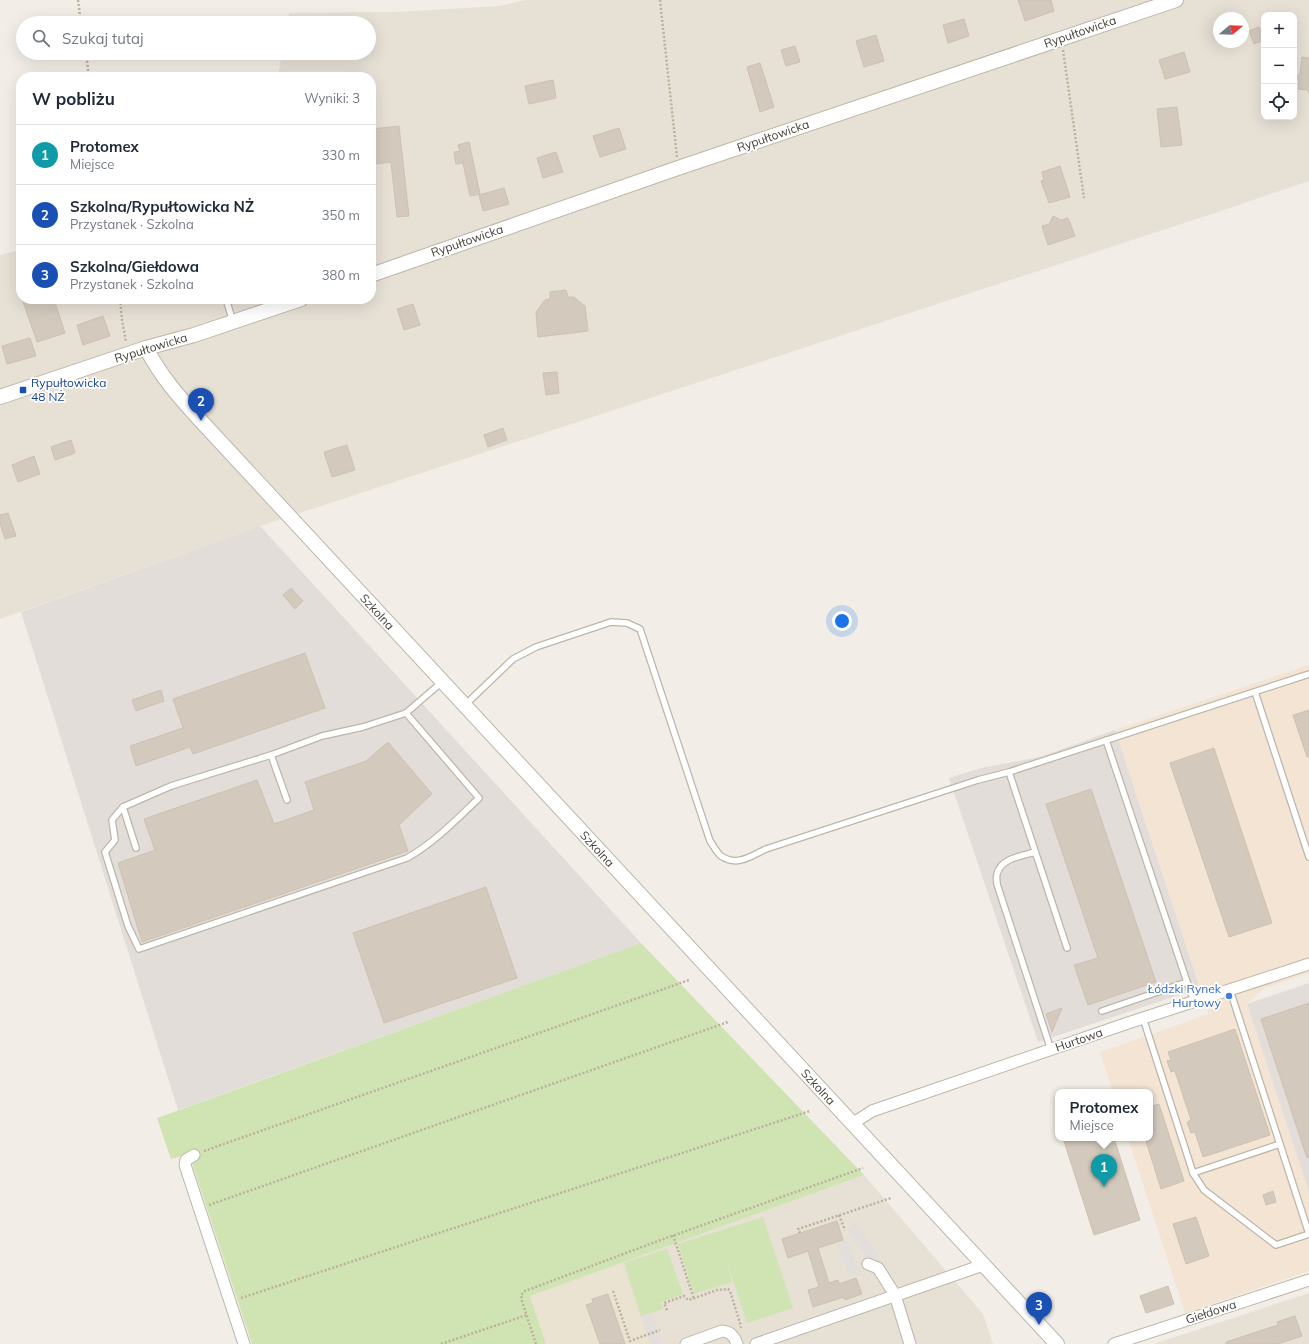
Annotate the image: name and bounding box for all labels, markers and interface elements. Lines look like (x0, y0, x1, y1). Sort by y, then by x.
street label: Rypułtowicka (1042, 12, 1118, 51)
north arrow (1213, 12, 1249, 48)
map controls (1261, 12, 1297, 120)
button: + (1261, 12, 1297, 48)
search box (16, 16, 376, 60)
icon: search (30, 27, 52, 49)
text: Szukaj tutaj (62, 29, 144, 48)
button: − (1261, 48, 1297, 84)
button: locate (1261, 84, 1297, 120)
text: W pobliżu (32, 88, 115, 109)
text: Wyniki: 3 (304, 90, 360, 106)
street label: Rypułtowicka (735, 116, 811, 155)
text: Protomex (70, 137, 139, 156)
text: 1 (41, 147, 49, 163)
text: 330 m (322, 147, 360, 163)
text: Miejsce (70, 156, 114, 172)
text: Szkolna/Rypułtowicka NŻ (70, 197, 254, 216)
text: 2 (41, 207, 49, 223)
text: 350 m (322, 207, 360, 223)
text: Przystanek · Szkolna (70, 216, 194, 232)
street label: Rypułtowicka (429, 221, 505, 260)
text: Szkolna/Giełdowa (70, 257, 199, 276)
text: 3 (41, 267, 49, 283)
text: 380 m (322, 267, 360, 283)
text: Przystanek · Szkolna (70, 276, 194, 292)
street label: Rypułtowicka (113, 329, 189, 366)
place label: Rypułtowicka 48 NŻ (31, 375, 106, 404)
marker: Rypułtowicka 48 NŻ (18, 385, 28, 395)
pin: 2 (188, 388, 214, 421)
street label: Szkolna (357, 591, 398, 633)
your location (832, 611, 852, 631)
street label: Szkolna (577, 828, 618, 870)
place label: Łódzki Rynek Hurtowy (1147, 981, 1222, 1010)
marker: Łódzki Rynek Hurtowy (1224, 991, 1234, 1001)
street label: Hurtowa (1053, 1024, 1105, 1055)
street label: Szkolna (798, 1066, 839, 1108)
popup (1055, 1089, 1153, 1141)
text: Protomex (1070, 1098, 1138, 1117)
text: Miejsce (1070, 1117, 1114, 1133)
pin: 1 (1091, 1154, 1117, 1187)
pin: 3 (1026, 1292, 1052, 1325)
street label: Giełdowa (1184, 1296, 1238, 1327)

